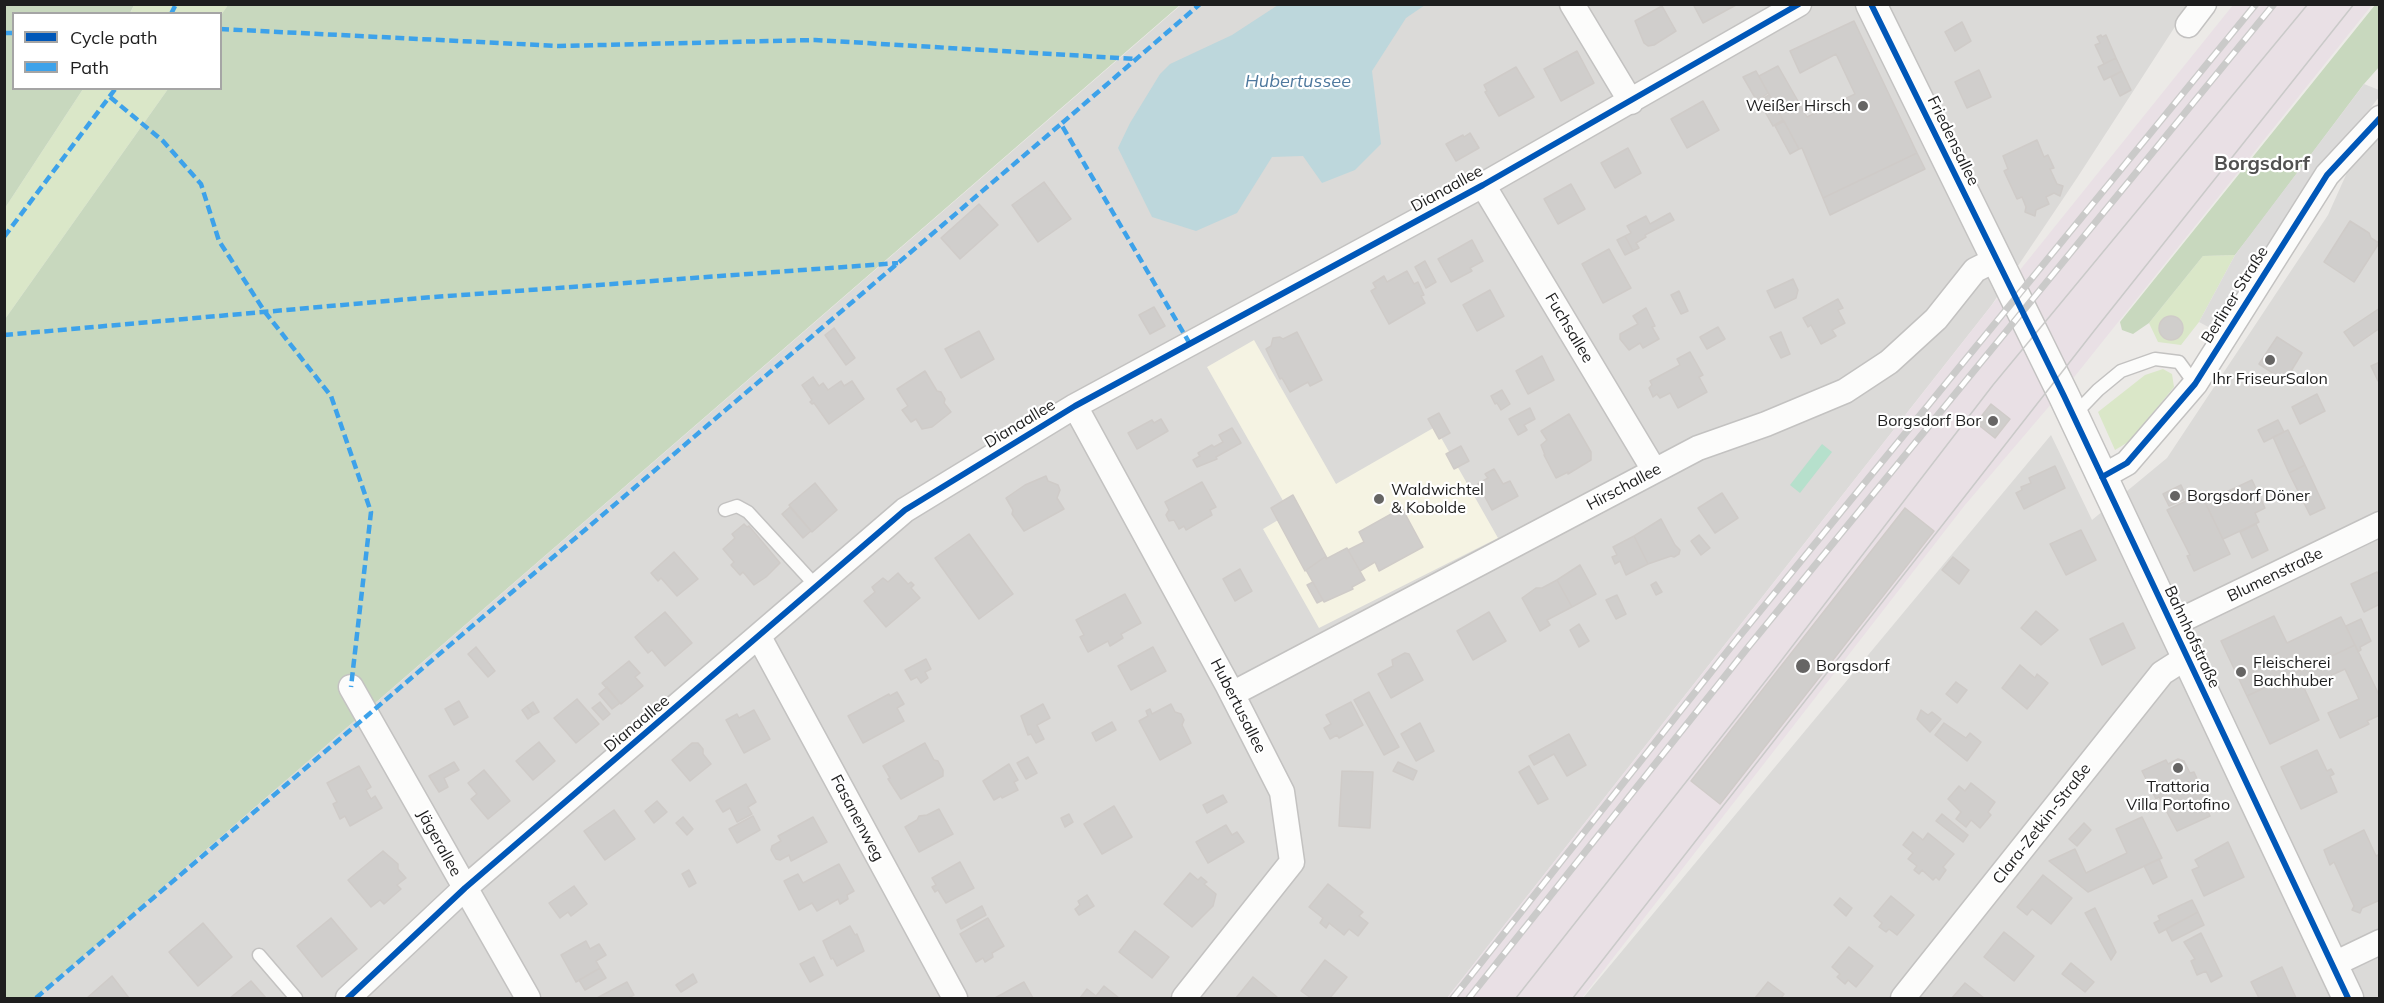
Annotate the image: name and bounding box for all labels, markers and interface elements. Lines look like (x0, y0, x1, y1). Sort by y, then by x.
legend (12, 12, 222, 90)
text: Cycle path (70, 26, 157, 49)
text: Path (70, 56, 109, 79)
water label: Hubertussee (1245, 71, 1351, 93)
street label: Friedensallee (1923, 93, 1983, 189)
place label: Weißer Hirsch (1746, 96, 1851, 116)
marker: Weißer Hirsch (1856, 99, 1870, 113)
district label: Borgsdorf (2214, 152, 2310, 176)
street label: Dianaallee (1408, 161, 1486, 217)
street label: Berliner Straße (2198, 243, 2272, 347)
street label: Fuchsallee (1541, 290, 1597, 366)
marker: Ihr FriseurSalon (2263, 353, 2277, 367)
place label: Ihr FriseurSalon (2212, 369, 2328, 389)
street label: Dianaallee (981, 395, 1059, 453)
place label: Borgsdorf Bor (1877, 411, 1981, 431)
marker: Borgsdorf Bor (1986, 414, 2000, 428)
street label: Hirschallee (1583, 459, 1665, 515)
place label: Waldwichtel & Kobolde (1391, 480, 1484, 518)
place label: Borgsdorf Döner (2187, 486, 2310, 506)
marker: Borgsdorf Döner (2168, 489, 2182, 503)
marker: Waldwichtel & Kobolde (1372, 492, 1386, 506)
street label: Blumenstraße (2224, 544, 2326, 606)
street label: Bahnhofstraße (2160, 583, 2224, 691)
place label: Fleischerei Bachhuber (2253, 653, 2333, 691)
street label: Hubertusallee (1206, 656, 1270, 756)
place label: Borgsdorf (1816, 656, 1890, 676)
marker: Borgsdorf (1794, 657, 1812, 675)
marker: Fleischerei Bachhuber (2234, 665, 2248, 679)
street label: Dianaallee (601, 691, 673, 757)
street label: Clara-Zetkin-Straße (1989, 760, 2095, 888)
marker: Trattoria Villa Portofino (2171, 761, 2185, 775)
street label: Fasanenweg (826, 771, 888, 865)
place label: Trattoria Villa Portofino (2126, 777, 2230, 815)
street label: Jägerallee (413, 806, 465, 880)

